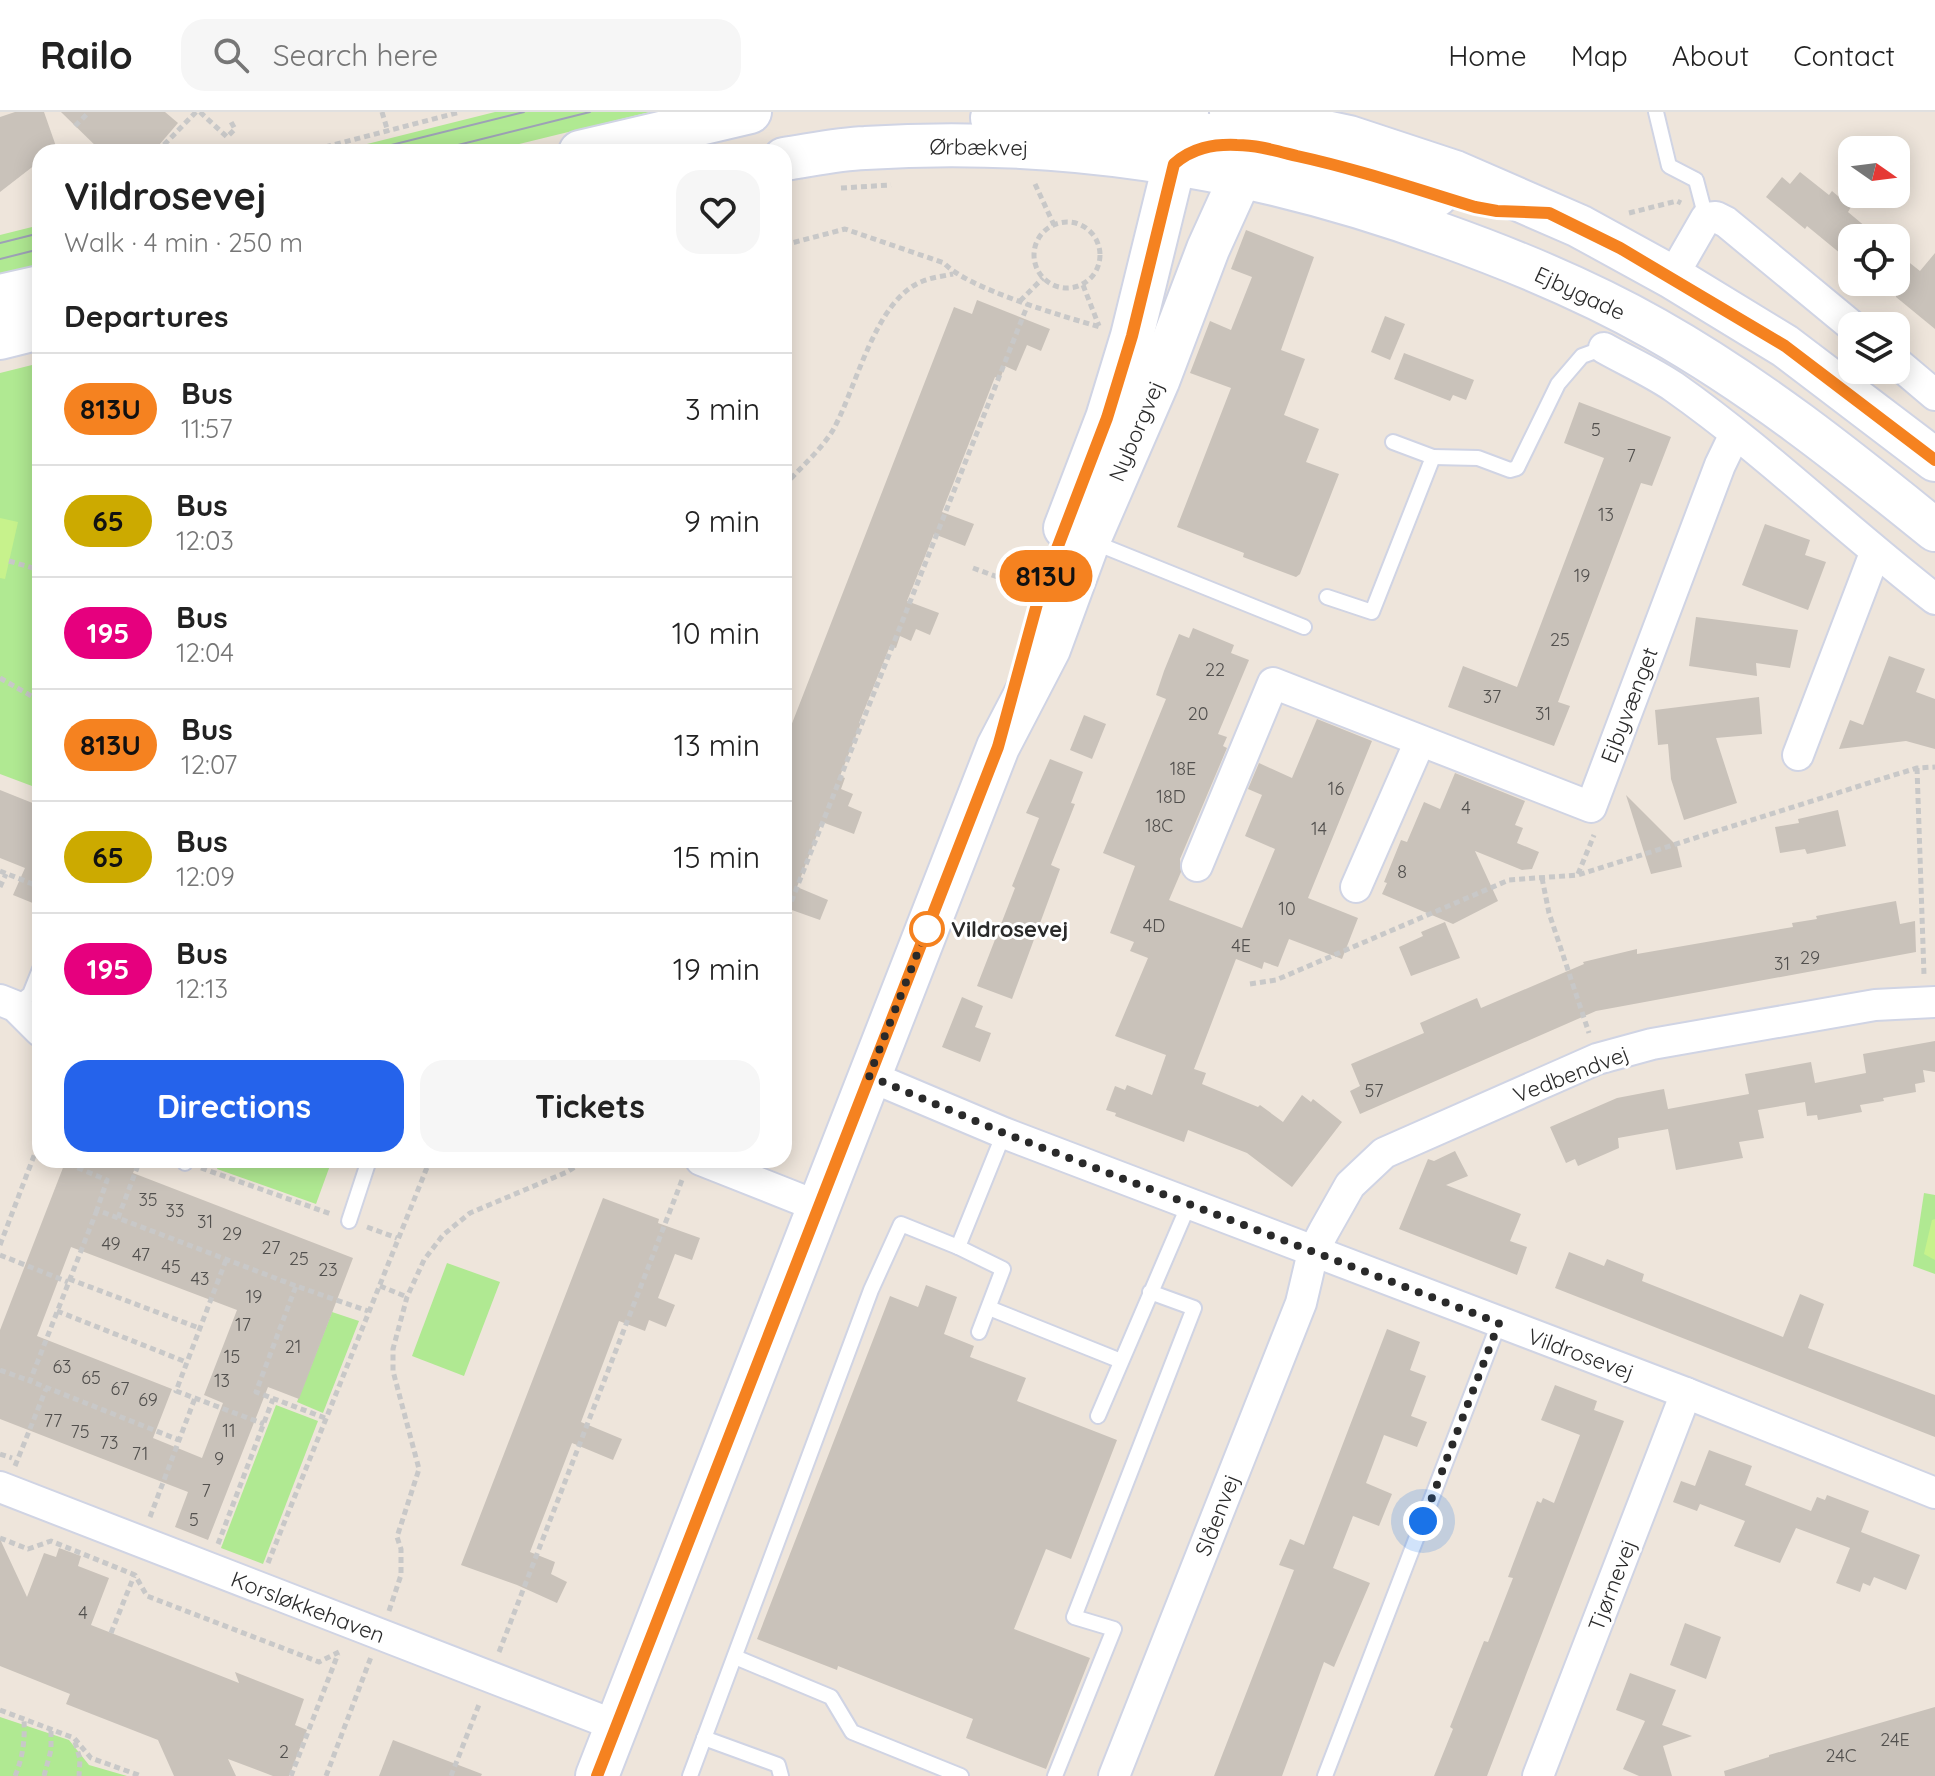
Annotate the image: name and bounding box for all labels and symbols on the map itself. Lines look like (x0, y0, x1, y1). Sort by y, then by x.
street label: Ørbækvej (929, 132, 1029, 162)
north arrow (1838, 136, 1910, 208)
street label: Ejbygade (1530, 260, 1630, 326)
street label: Nyborgvej (1102, 376, 1170, 486)
house number: 5 (1591, 418, 1601, 441)
house number: 7 (1626, 444, 1636, 467)
house number: 13 (1598, 503, 1614, 526)
line badge: 813U (990, 550, 1102, 602)
house number: 19 (1574, 564, 1590, 587)
house number: 25 (1550, 628, 1570, 651)
street label: Ejbyvænget (1594, 643, 1664, 767)
house number: 22 (1205, 658, 1225, 681)
house number: 37 (1483, 685, 1501, 708)
house number: 20 (1188, 702, 1208, 725)
house number: 31 (1535, 702, 1551, 725)
house number: 18E (1170, 757, 1196, 780)
house number: 16 (1328, 777, 1344, 800)
house number: 18D (1156, 785, 1186, 808)
house number: 4 (1461, 796, 1471, 819)
house number: 18C (1145, 814, 1173, 837)
house number: 14 (1311, 817, 1327, 840)
house number: 8 (1397, 860, 1407, 883)
house number: 10 (1278, 897, 1296, 920)
marker: Vildrosevej (910, 912, 944, 946)
house number: 4D (1143, 914, 1165, 937)
place label: Vildrosevej (951, 915, 1068, 943)
house number: 4E (1231, 934, 1251, 957)
house number: 29 (1800, 946, 1820, 969)
house number: 31 (1774, 952, 1790, 975)
street label: Vedbendvej (1509, 1039, 1633, 1109)
house number: 57 (1364, 1079, 1384, 1102)
house number: 35 (138, 1188, 158, 1211)
house number: 33 (166, 1199, 184, 1222)
house number: 31 (197, 1210, 213, 1233)
house number: 29 (222, 1222, 242, 1245)
house number: 49 (101, 1232, 121, 1255)
house number: 27 (262, 1236, 280, 1259)
house number: 47 (132, 1243, 150, 1266)
house number: 25 (289, 1247, 309, 1270)
house number: 45 (161, 1255, 181, 1278)
house number: 23 (318, 1258, 338, 1281)
house number: 43 (191, 1267, 209, 1290)
house number: 19 (246, 1285, 262, 1308)
house number: 17 (235, 1313, 251, 1336)
street label: Vildrosevej (1524, 1322, 1638, 1386)
house number: 21 (285, 1335, 301, 1358)
house number: 15 (224, 1345, 240, 1368)
house number: 63 (52, 1355, 72, 1378)
house number: 65 (81, 1366, 101, 1389)
house number: 13 (214, 1369, 230, 1392)
house number: 67 (111, 1377, 129, 1400)
house number: 69 (138, 1388, 158, 1411)
house number: 77 (44, 1409, 62, 1432)
house number: 11 (222, 1419, 236, 1442)
house number: 75 (70, 1420, 90, 1443)
house number: 73 (100, 1431, 118, 1454)
house number: 71 (132, 1442, 148, 1465)
house number: 9 (214, 1447, 224, 1470)
street label: Slåenvej (1189, 1470, 1245, 1560)
house number: 7 (201, 1479, 211, 1502)
your location (1403, 1501, 1443, 1541)
house number: 5 (189, 1508, 199, 1531)
street label: Tjørnevej (1582, 1535, 1642, 1635)
street label: Korsløkkehaven (227, 1565, 389, 1649)
house number: 4 (78, 1601, 88, 1624)
house number: 24E (1880, 1728, 1910, 1751)
house number: 2 (279, 1740, 289, 1763)
house number: 24C (1826, 1744, 1857, 1767)

